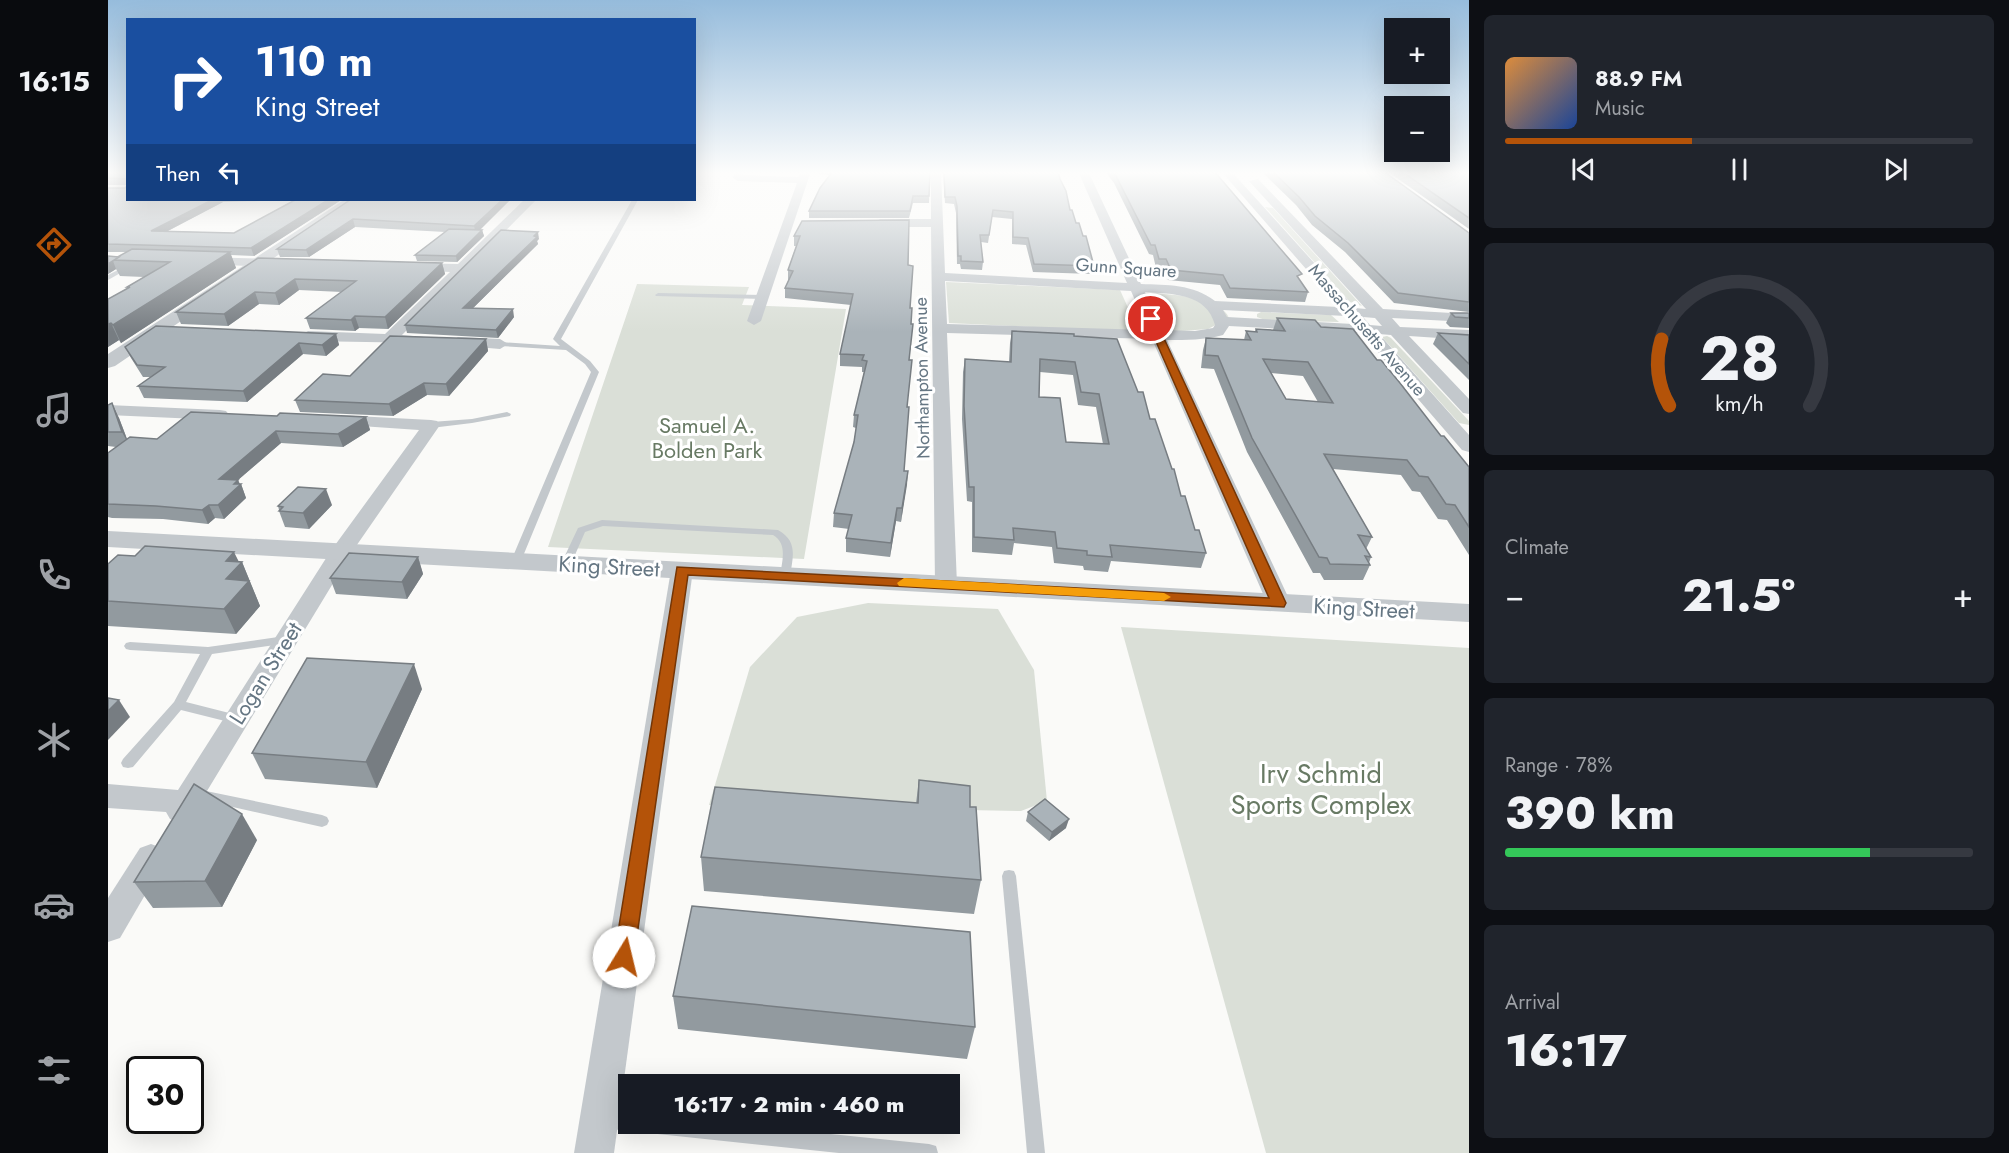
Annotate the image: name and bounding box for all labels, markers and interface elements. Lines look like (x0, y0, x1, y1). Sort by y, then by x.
map controls (1384, 18, 1450, 162)
button: + (1384, 18, 1450, 84)
text: 110 m (255, 31, 373, 92)
icon: right (156, 42, 234, 120)
text: 16:15 (18, 62, 90, 101)
text: 88.9 FM (1595, 62, 1682, 94)
text: King Street (255, 87, 379, 126)
text: Music (1595, 94, 1645, 123)
button: − (1384, 96, 1450, 162)
icon: previous (1567, 153, 1600, 186)
icon: pause (1723, 153, 1756, 186)
icon: next (1879, 153, 1912, 186)
icon: left (213, 156, 246, 189)
text: Then (156, 157, 201, 189)
icon: directions (33, 224, 75, 266)
street label: Gunn Square (1075, 252, 1177, 284)
street label: Massachusetts Avenue (1302, 258, 1432, 402)
pin (1125, 293, 1176, 344)
street label: Northampton Avenue (908, 297, 936, 459)
icon: arrive (1134, 302, 1167, 335)
text: 28 (1699, 313, 1779, 403)
text: km/h (1715, 388, 1763, 419)
icon: music (33, 389, 75, 431)
park label: Samuel A. Bolden Park (652, 409, 763, 466)
text: Climate (1505, 533, 1569, 562)
street label: King Street (558, 547, 661, 585)
icon: phone (33, 554, 75, 596)
text: 21.5° (1682, 563, 1795, 628)
text: − (1505, 572, 1524, 619)
text: + (1953, 572, 1973, 619)
street label: King Street (1313, 589, 1416, 627)
street label: Logan Street (221, 615, 310, 731)
icon: climate (33, 719, 75, 761)
text: Range · 78% (1505, 751, 1612, 780)
park label: Irv Schmid Sports Complex (1231, 754, 1412, 824)
text: 390 km (1505, 781, 1675, 846)
icon: car (33, 884, 75, 926)
position arrow (592, 925, 656, 989)
text: Arrival (1505, 988, 1560, 1017)
text: 16:17 (1505, 1018, 1627, 1083)
icon: filters (33, 1049, 75, 1091)
speed limit sign: 30 (126, 1056, 204, 1134)
text: 16:17 · 2 min · 460 m (674, 1088, 904, 1120)

